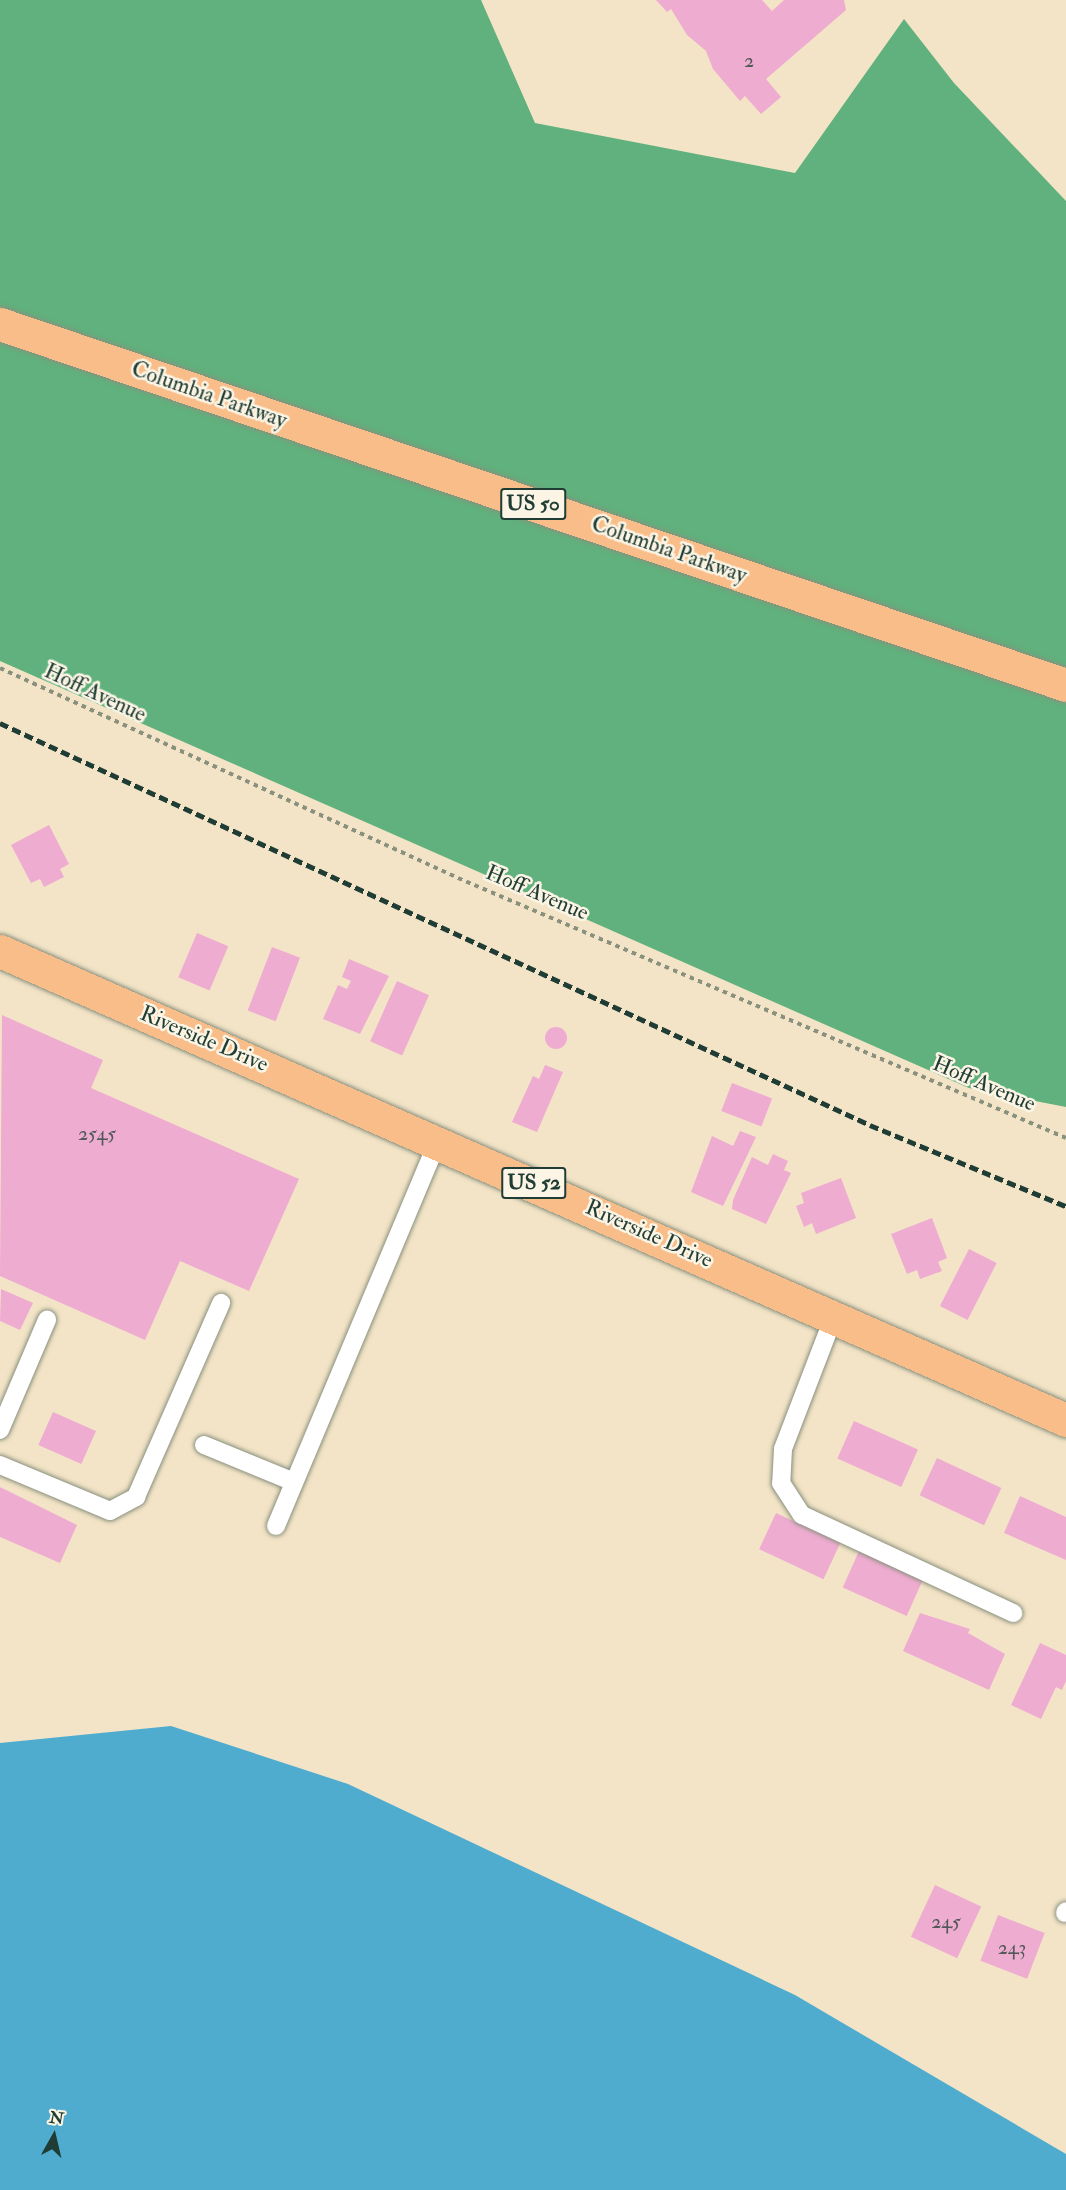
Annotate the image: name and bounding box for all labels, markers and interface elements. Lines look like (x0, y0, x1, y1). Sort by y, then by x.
house number: 2 (744, 48, 754, 72)
street label: Columbia Parkway (128, 356, 290, 434)
road number: US 50 (500, 486, 566, 522)
street label: Columbia Parkway (588, 511, 750, 589)
street label: Hoff Avenue (40, 658, 150, 728)
street label: Hoff Avenue (482, 860, 592, 926)
street label: Riverside Drive (136, 1000, 272, 1078)
street label: Hoff Avenue (929, 1051, 1039, 1117)
house number: 2545 (78, 1121, 116, 1145)
road number: US 52 (501, 1165, 567, 1201)
street label: Riverside Drive (581, 1194, 717, 1274)
house number: 245 (931, 1909, 961, 1933)
house number: 243 (998, 1935, 1026, 1959)
north arrow (24, 2106, 84, 2166)
text: N (48, 2107, 65, 2129)

